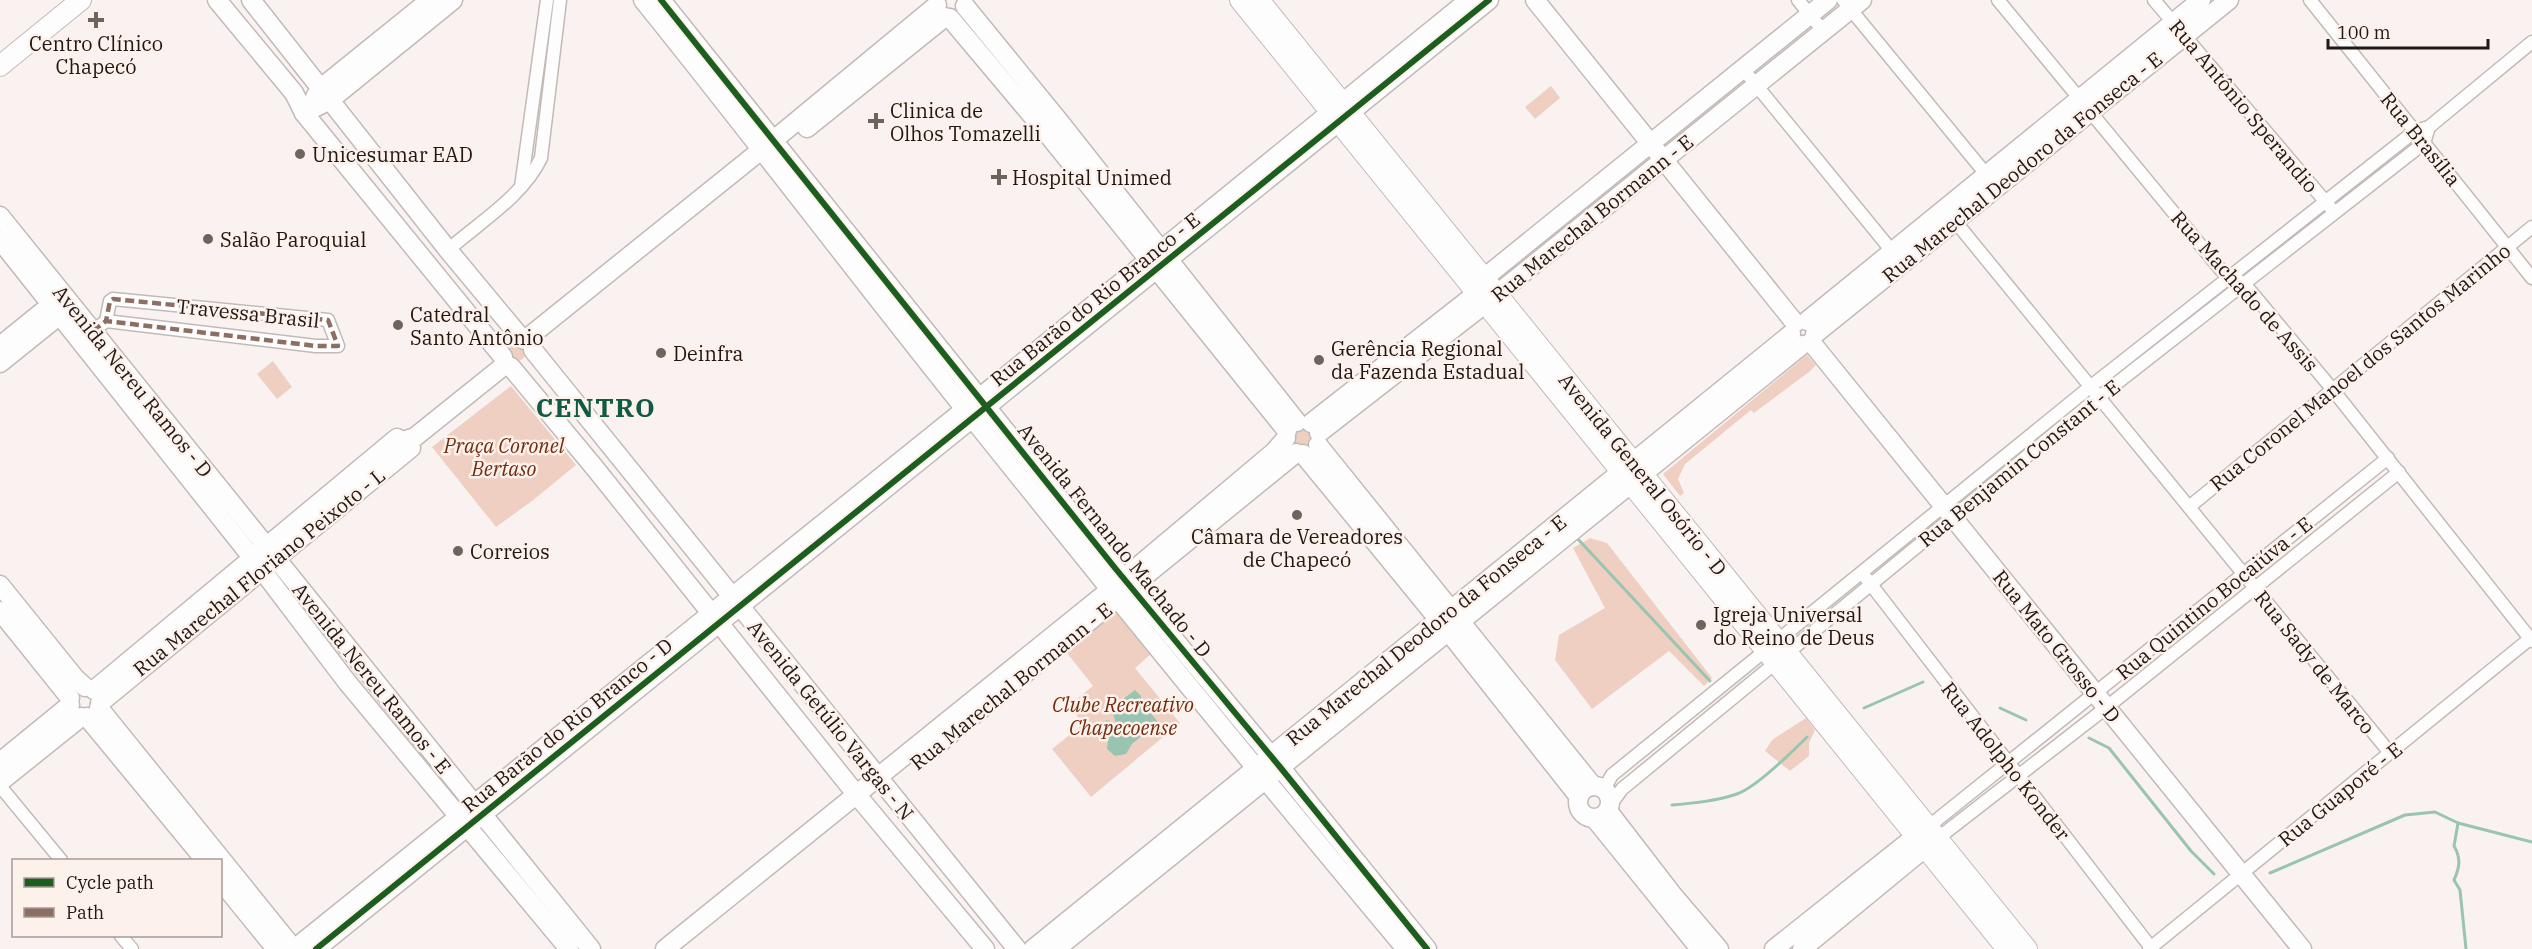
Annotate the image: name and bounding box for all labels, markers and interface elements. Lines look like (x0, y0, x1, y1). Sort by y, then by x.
marker: Centro Clínico Chapecó (87, 11, 105, 29)
scale bar (2328, 12, 2488, 50)
street label: Rua Antônio Sperandio (2164, 14, 2324, 198)
text: 100 m (2337, 21, 2391, 44)
place label: Centro Clínico Chapecó (29, 30, 163, 80)
street label: Rua Marechal Deodoro da Fonseca - E (1876, 45, 2168, 289)
street label: Rua Brasília (2375, 86, 2467, 192)
place label: Clinica de Olhos Tomazelli (890, 97, 1041, 147)
marker: Clinica de Olhos Tomazelli (867, 112, 885, 130)
street label: Rua Marechal Bormann - E (1485, 128, 1699, 308)
place label: Unicesumar EAD (312, 141, 473, 168)
marker: Unicesumar EAD (293, 147, 307, 161)
place label: Hospital Unimed (1012, 164, 1172, 191)
marker: Hospital Unimed (990, 168, 1008, 186)
street label: Rua Machado de Assis (2165, 205, 2325, 377)
street label: Rua Barão do Rio Branco - E (985, 206, 1205, 392)
place label: Salão Paroquial (220, 226, 367, 253)
marker: Salão Paroquial (201, 232, 215, 246)
street label: Rua Coronel Manoel dos Santos Marinho (2204, 237, 2516, 497)
street label: Avenida Nereu Ramos - D (47, 279, 219, 483)
street label: Travessa Brasil (175, 292, 321, 334)
place label: Catedral Santo Antônio (410, 301, 544, 351)
marker: Catedral Santo Antônio (391, 318, 405, 332)
place label: Gerência Regional da Fazenda Estadual (1331, 335, 1524, 385)
place label: Deinfra (673, 340, 744, 367)
marker: Deinfra (654, 346, 668, 360)
marker: Gerência Regional da Fazenda Estadual (1312, 353, 1326, 367)
street label: Avenida General Osório - D (1553, 367, 1733, 581)
street label: Rua Benjamin Constant - E (1913, 373, 2125, 553)
district label: CENTRO (536, 390, 656, 424)
street label: Avenida Fernando Machado - D (1012, 417, 1218, 663)
park label: Praça Coronel Bertaso (443, 432, 565, 482)
street label: Rua Marechal Floriano Peixoto - L (127, 462, 391, 682)
street label: Rua Marechal Deodoro da Fonseca - E (1280, 508, 1572, 752)
marker: Câmara de Vereadores de Chapecó (1290, 508, 1304, 522)
street label: Rua Quintino Bocaiúva - E (2110, 510, 2318, 686)
place label: Câmara de Vereadores de Chapecó (1191, 523, 1403, 573)
place label: Correios (470, 538, 550, 565)
marker: Correios (451, 544, 465, 558)
street label: Rua Mato Grosso - D (1987, 564, 2127, 728)
street label: Avenida Nereu Ramos - E (286, 577, 458, 779)
street label: Rua Sady de Marco (2249, 584, 2381, 740)
street label: Rua Marechal Bormann - E (904, 596, 1118, 776)
place label: Igreja Universal do Reino de Deus (1713, 601, 1874, 651)
street label: Avenida Getúlio Vargas - N (742, 614, 920, 826)
marker: Igreja Universal do Reino de Deus (1694, 618, 1708, 632)
street label: Rua Barão do Rio Branco - D (456, 632, 678, 818)
street label: Rua Adolpho Konder (1936, 676, 2077, 846)
park label: Clube Recreativo Chapecoense (1052, 691, 1194, 741)
street label: Rua Guaporé - E (2272, 736, 2408, 852)
legend (12, 859, 222, 937)
text: Cycle path (66, 871, 154, 894)
text: Path (66, 901, 104, 924)

